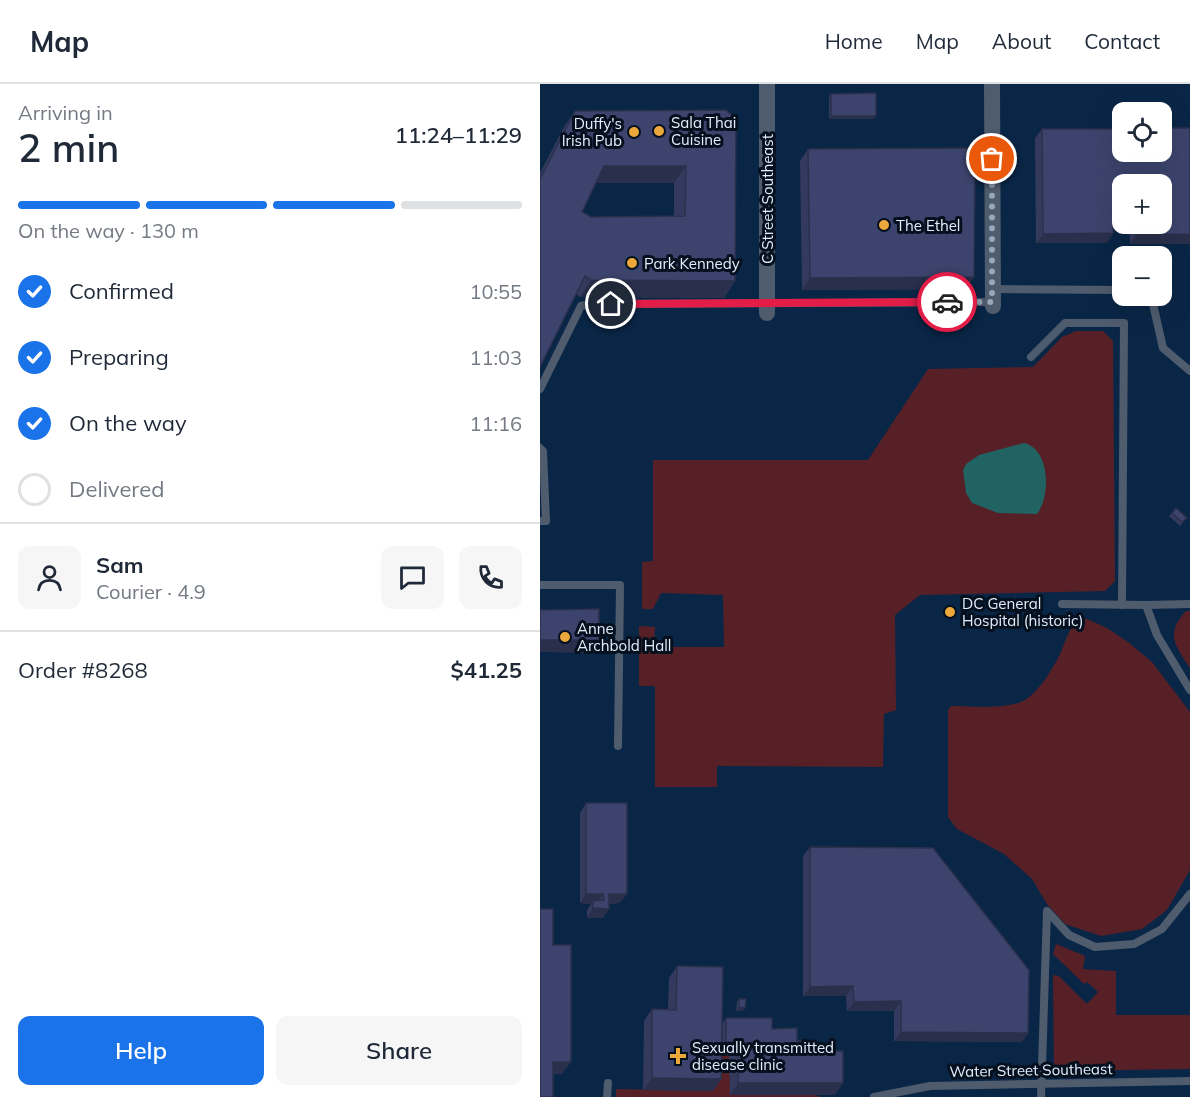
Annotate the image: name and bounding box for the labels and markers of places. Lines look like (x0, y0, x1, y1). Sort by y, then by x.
place label: Sala Thai Cuisine (671, 113, 736, 149)
place label: Duffy's Irish Pub (562, 114, 622, 150)
marker: Sala Thai Cuisine (652, 124, 666, 138)
marker: Duffy's Irish Pub (627, 125, 641, 139)
pin (966, 133, 1017, 184)
place label: The Ethel (896, 216, 960, 235)
marker: The Ethel (877, 218, 891, 232)
place label: Park Kennedy (644, 254, 740, 273)
marker: Park Kennedy (625, 256, 639, 270)
pin (585, 278, 636, 329)
place label: DC General Hospital (historic) (962, 594, 1083, 630)
marker: DC General Hospital (historic) (943, 605, 957, 619)
place label: Anne Archbold Hall (577, 619, 671, 655)
marker: Anne Archbold Hall (558, 630, 572, 644)
place label: Sexually transmitted disease clinic (692, 1038, 834, 1074)
marker: Sexually transmitted disease clinic (669, 1047, 687, 1065)

